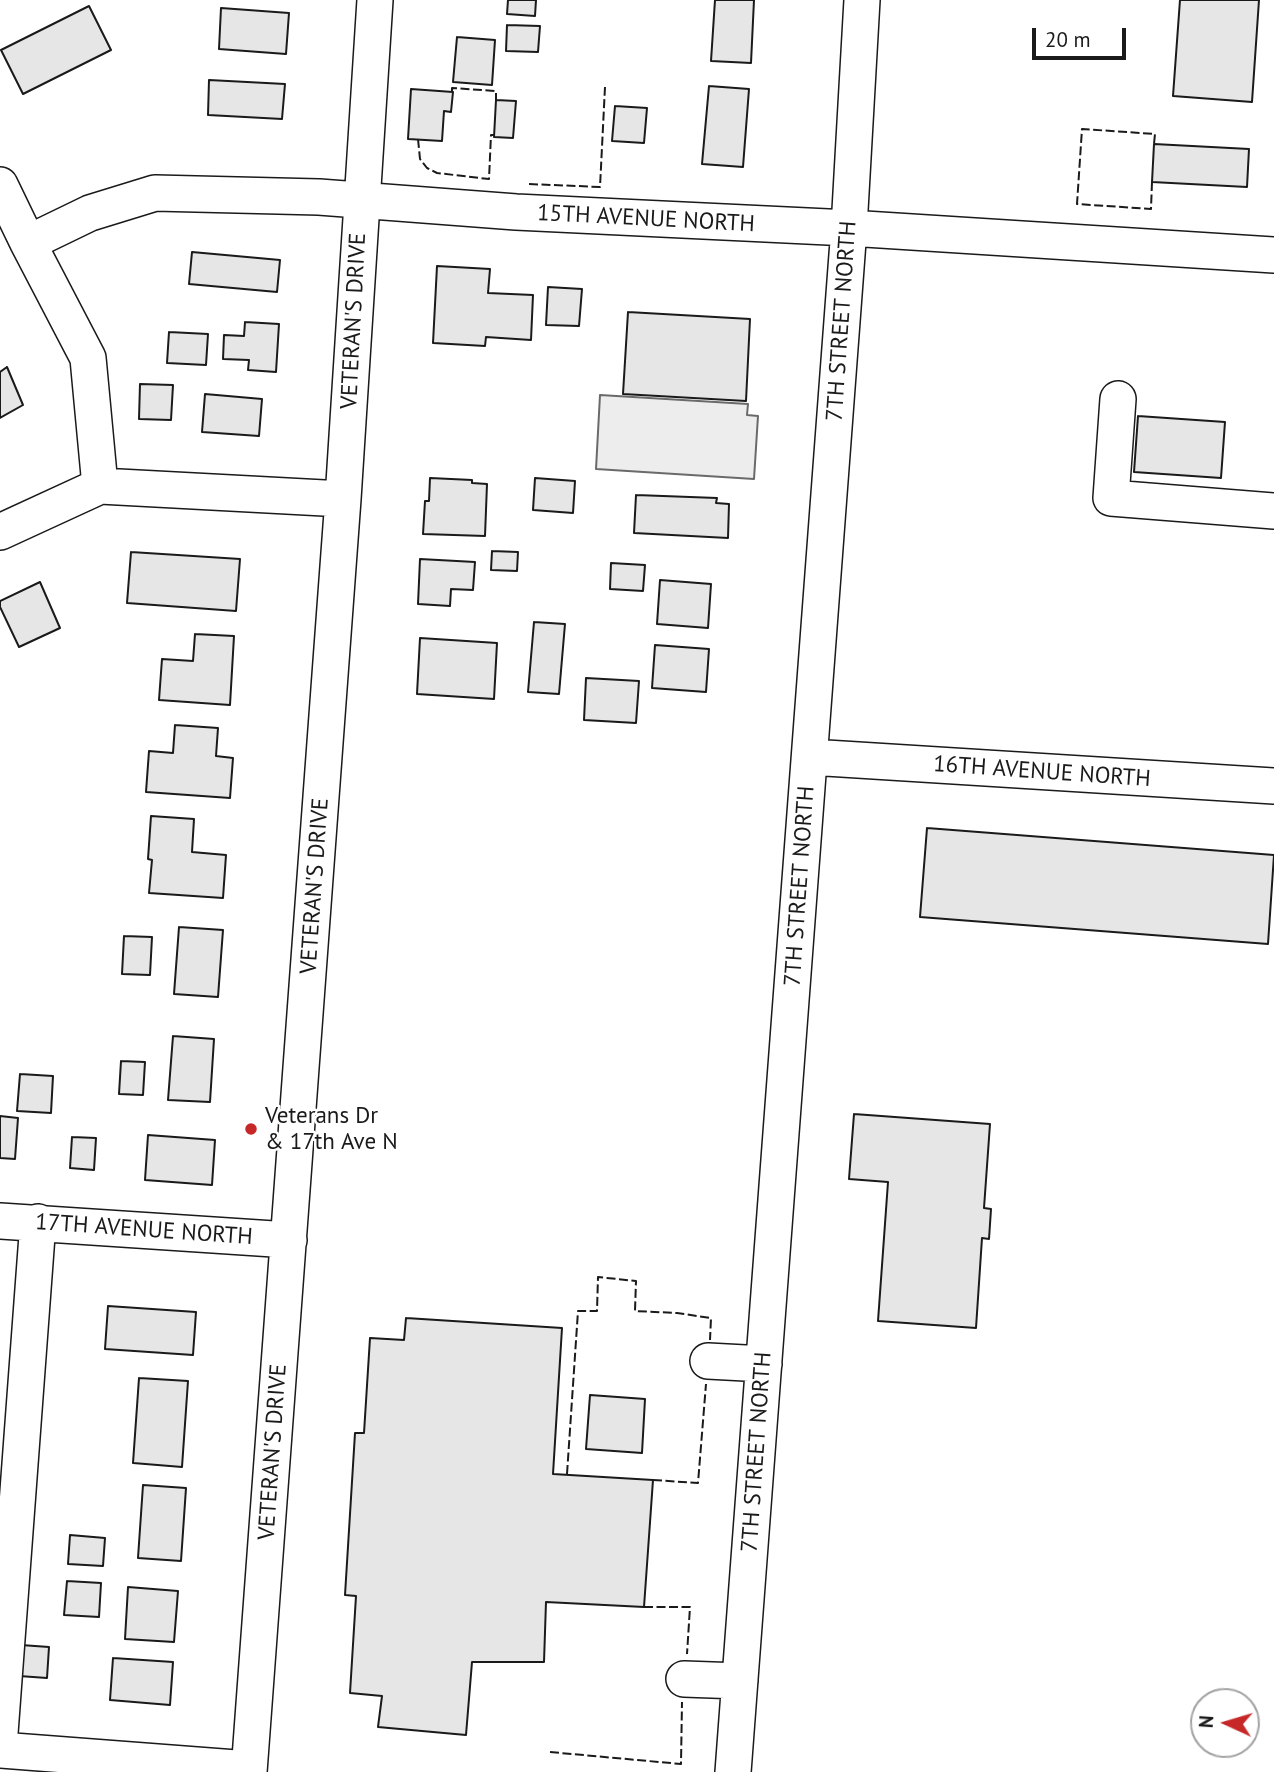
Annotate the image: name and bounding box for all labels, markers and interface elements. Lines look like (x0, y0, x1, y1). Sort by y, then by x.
scale bar (1036, 14, 1130, 58)
text: 20 m (1045, 26, 1091, 53)
street label: 15TH AVENUE NORTH (536, 200, 756, 238)
street label: 7TH STREET NORTH (821, 220, 863, 422)
street label: VETERAN'S DRIVE (336, 232, 372, 410)
street label: 16TH AVENUE NORTH (932, 751, 1152, 793)
street label: 7TH STREET NORTH (779, 785, 821, 987)
street label: VETERAN'S DRIVE (295, 797, 335, 975)
place label: Veterans Dr & 17th Ave N (265, 1102, 398, 1156)
marker: Veterans Dr & 17th Ave N (243, 1121, 259, 1137)
street label: 17TH AVENUE NORTH (34, 1209, 254, 1251)
street label: 7TH STREET NORTH (736, 1351, 778, 1553)
street label: VETERAN'S DRIVE (253, 1363, 293, 1541)
north arrow (1190, 1688, 1260, 1758)
text: N (1194, 1715, 1218, 1729)

